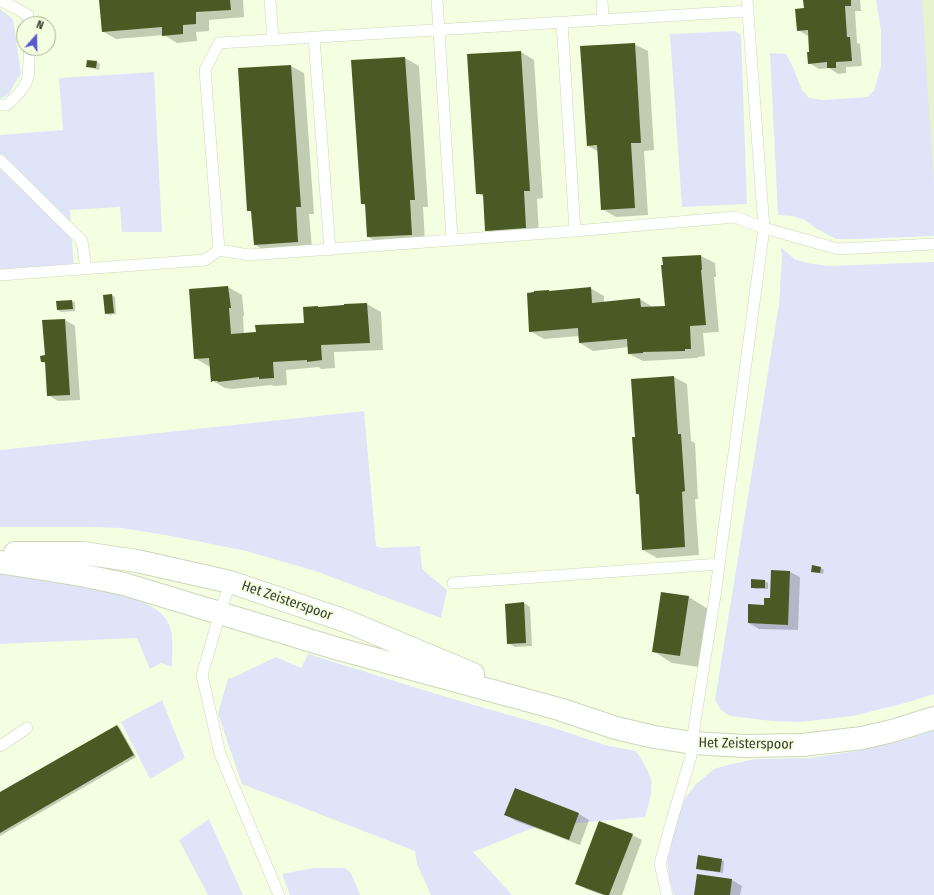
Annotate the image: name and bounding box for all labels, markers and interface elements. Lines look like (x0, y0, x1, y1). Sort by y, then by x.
north arrow (16, 16, 56, 56)
text: N (35, 18, 45, 32)
street label: Het Zeisterspoor (239, 578, 335, 624)
street label: Het Zeisterspoor (698, 735, 794, 753)

